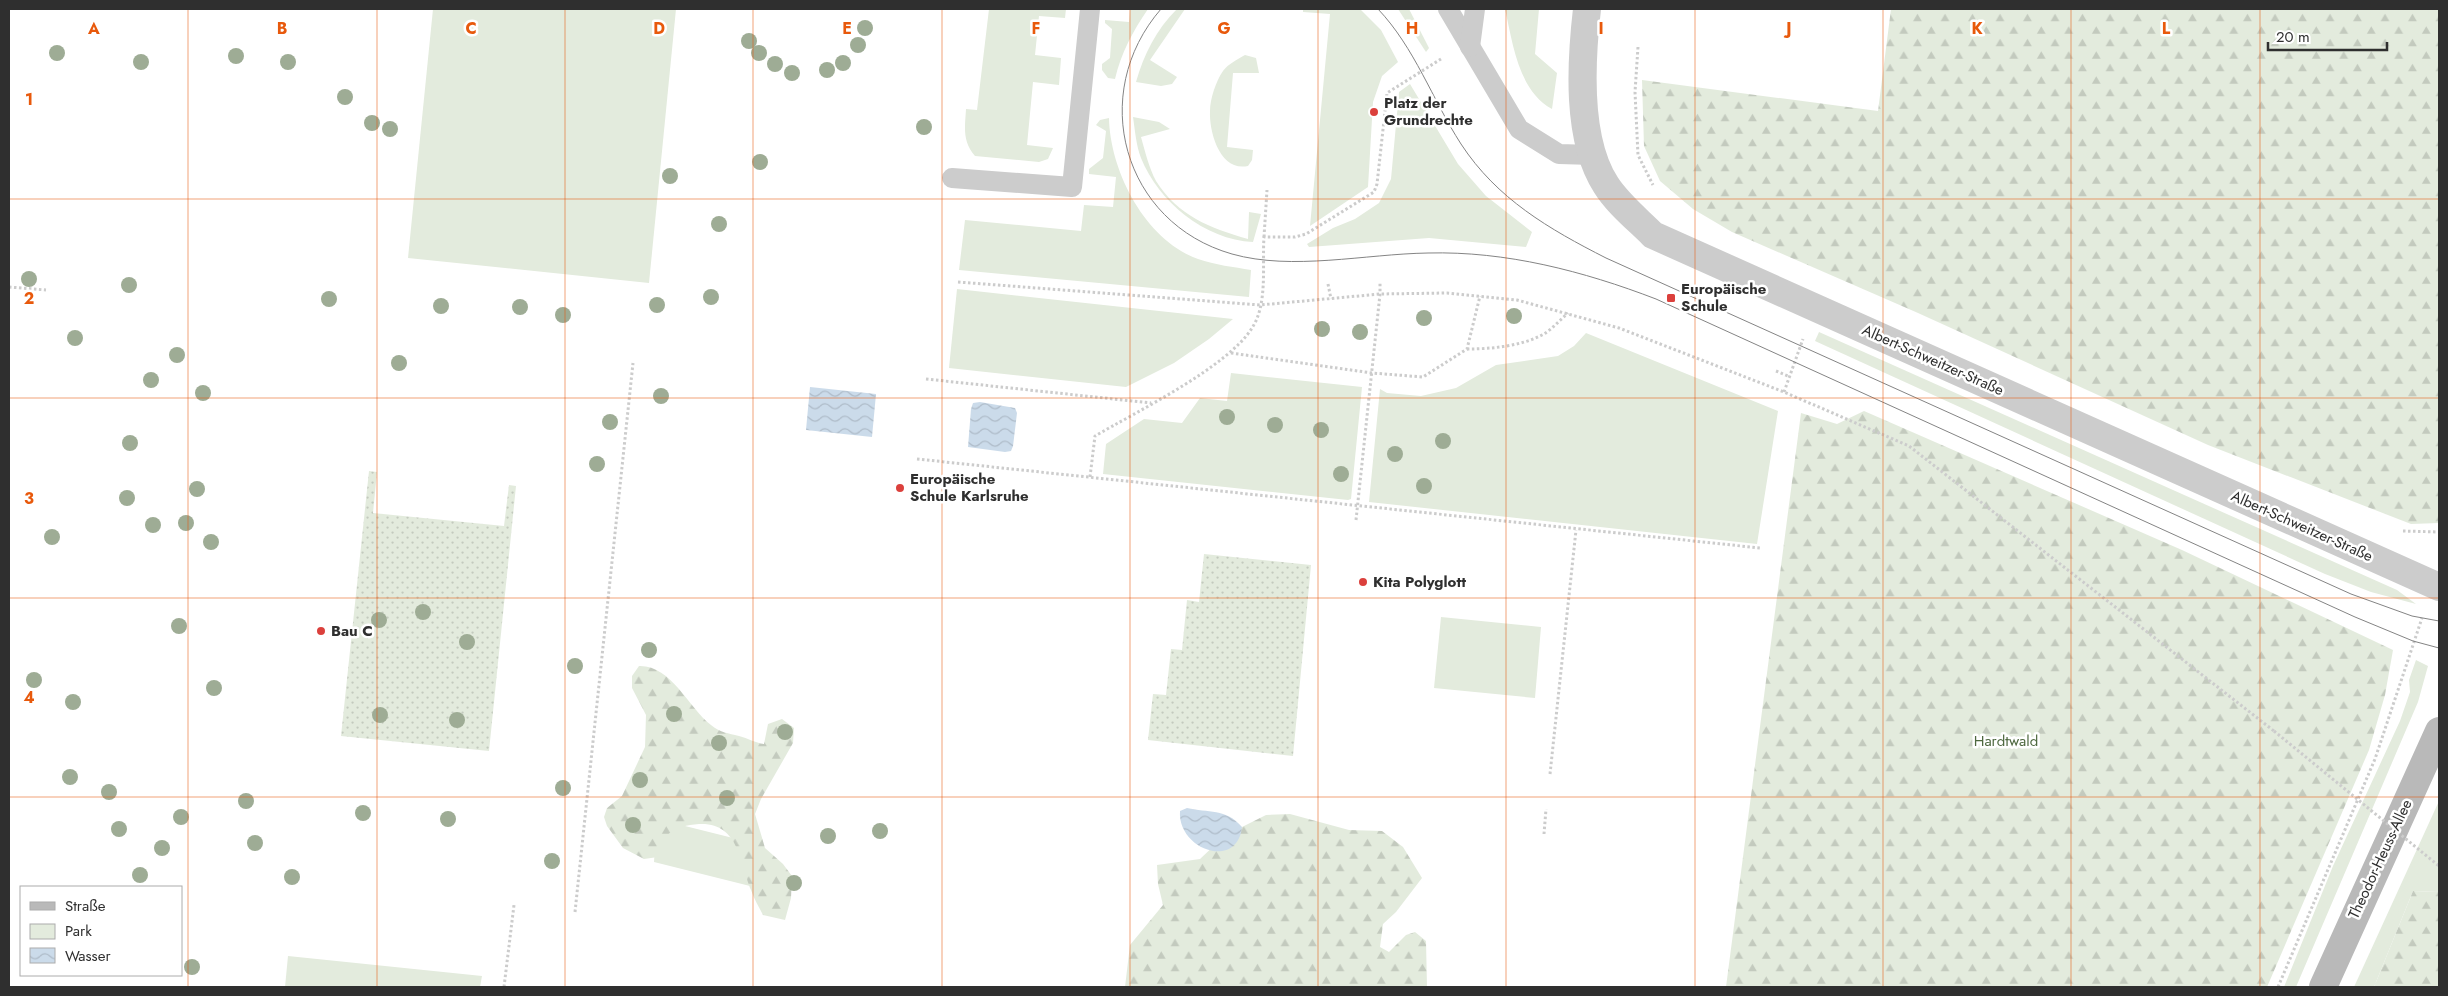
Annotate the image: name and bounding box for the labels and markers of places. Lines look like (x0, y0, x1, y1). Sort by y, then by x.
place label: Platz der Grundrechte (1384, 92, 1473, 131)
marker: Platz der Grundrechte (1368, 106, 1380, 118)
place label: Europäische Schule (1681, 278, 1767, 317)
marker: Europäische Schule (1665, 292, 1677, 304)
place label: Europäische Schule Karlsruhe (910, 468, 1029, 507)
marker: Europäische Schule Karlsruhe (894, 482, 906, 494)
place label: Kita Polyglott (1373, 571, 1466, 593)
marker: Kita Polyglott (1357, 576, 1369, 588)
place label: Bau C (331, 620, 373, 642)
marker: Bau C (315, 625, 327, 637)

